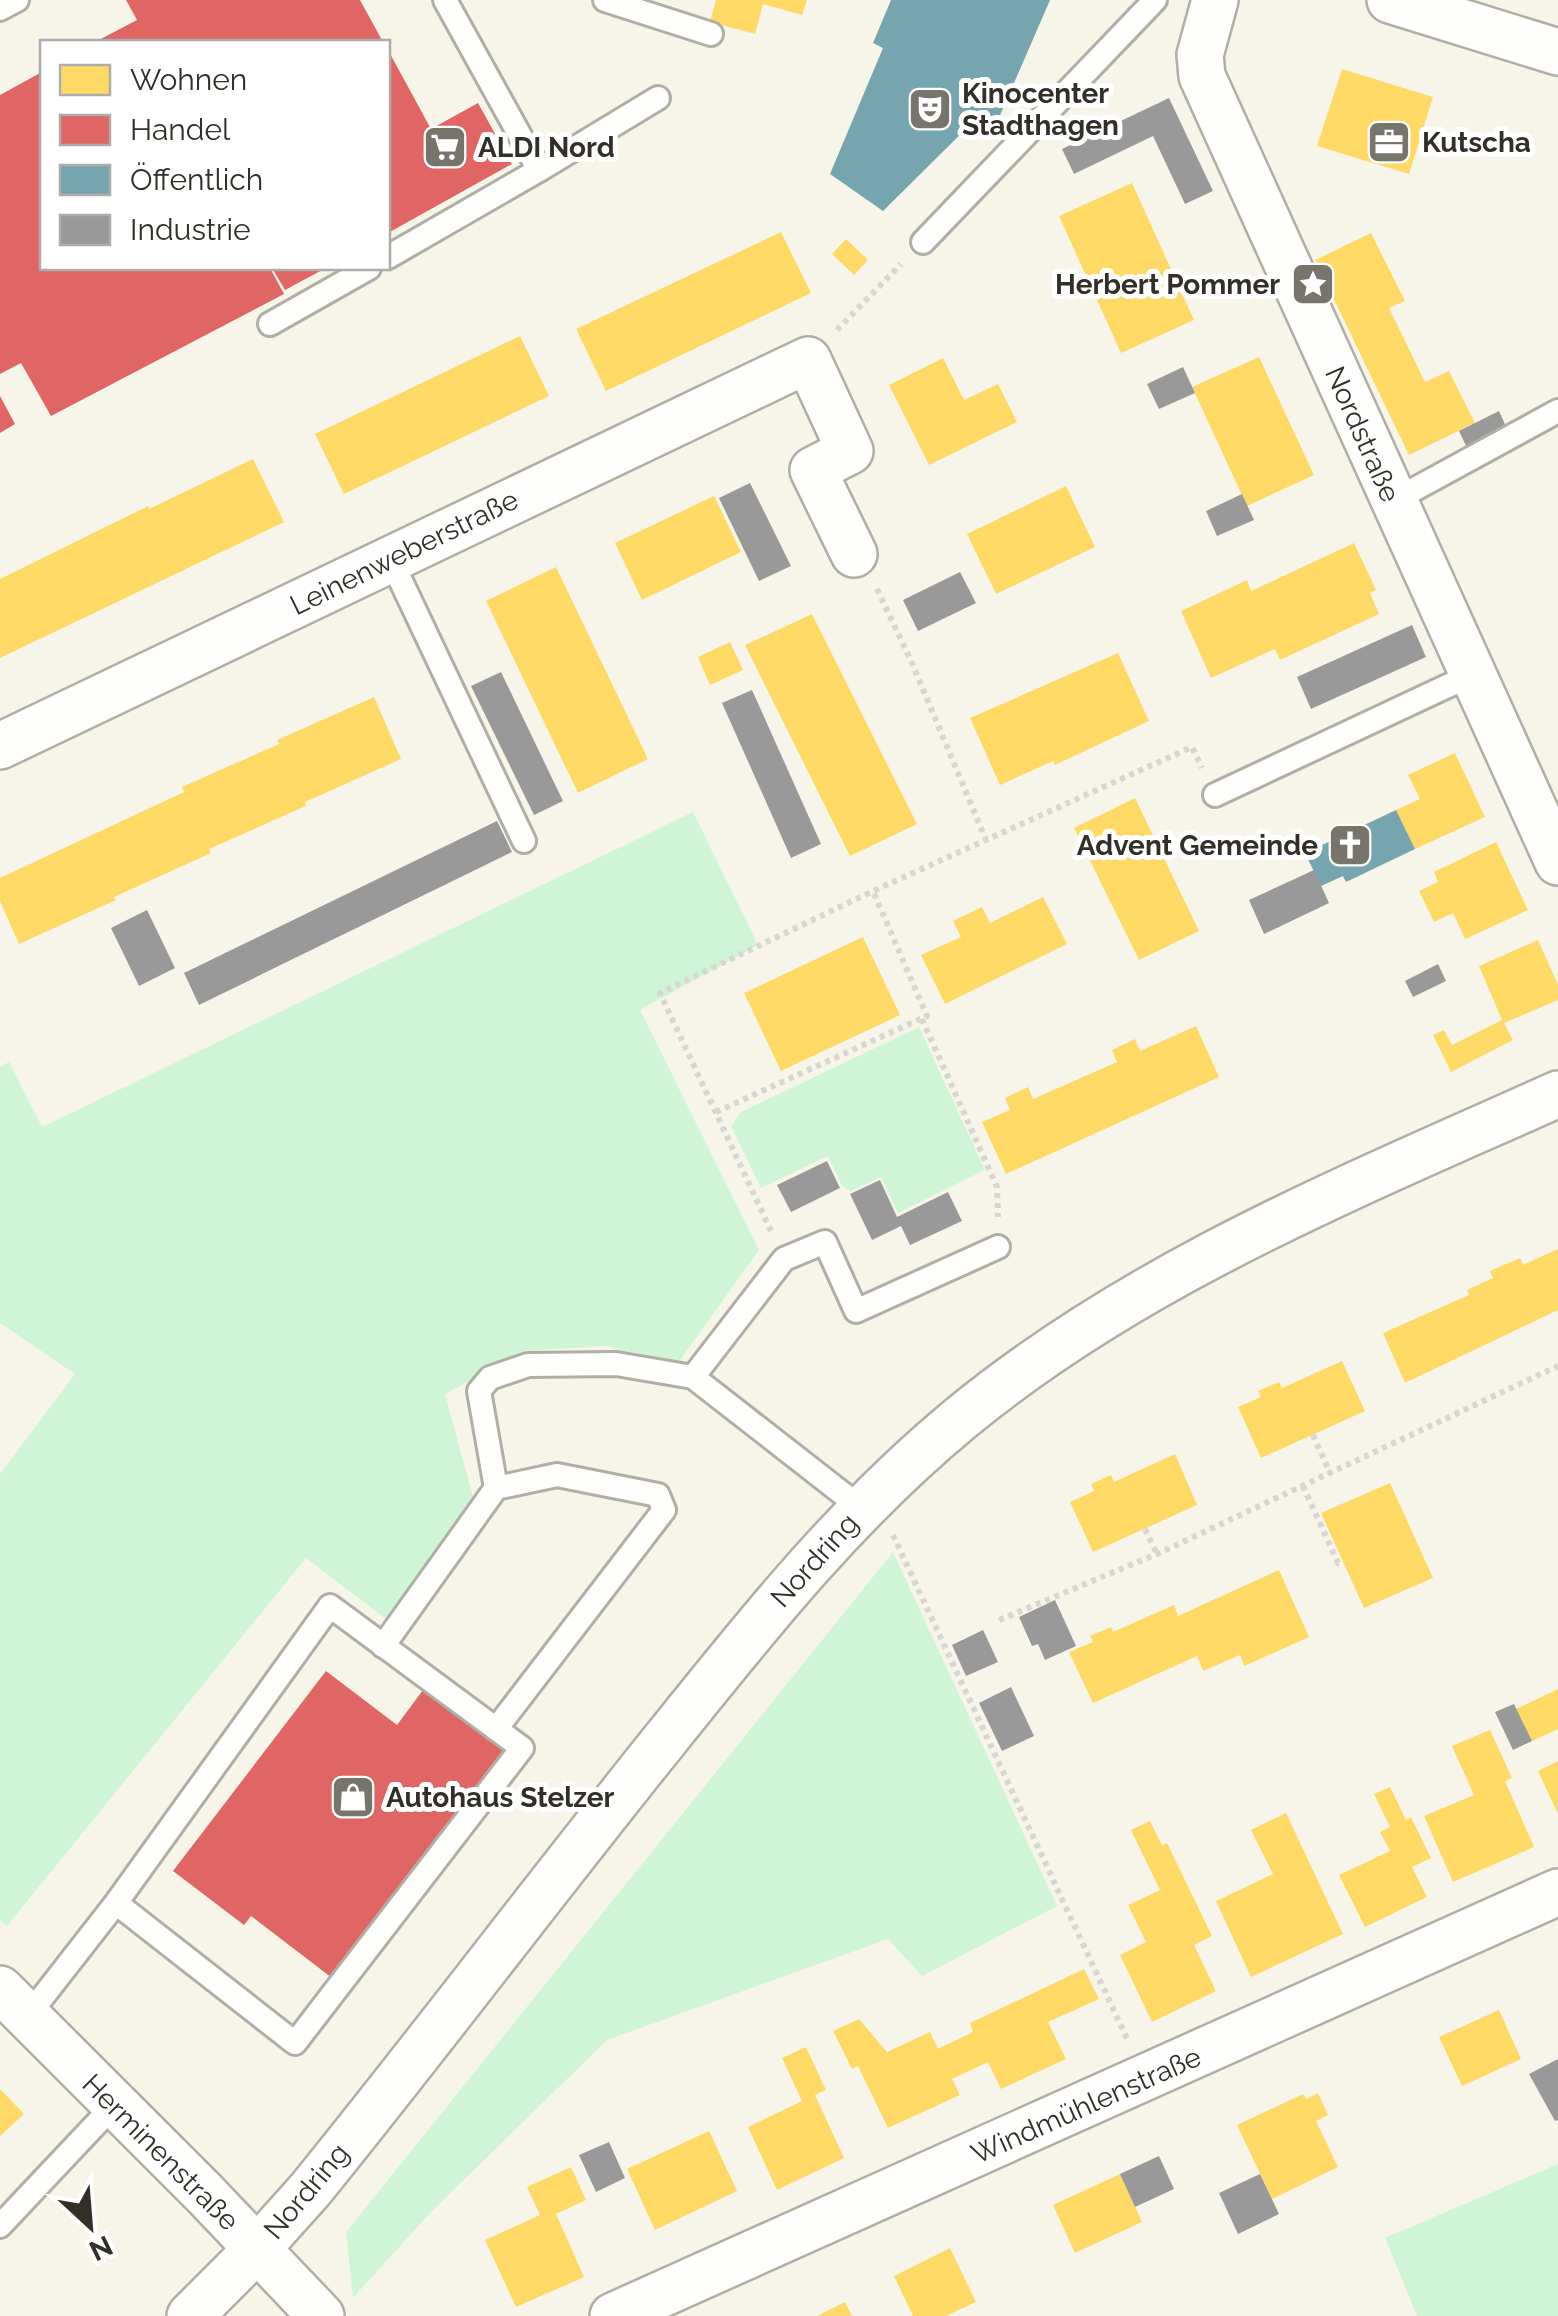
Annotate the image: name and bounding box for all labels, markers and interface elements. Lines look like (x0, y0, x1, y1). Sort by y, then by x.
legend (40, 40, 390, 270)
text: Wohnen (130, 62, 247, 97)
place label: Kinocenter Stadthagen (962, 77, 1119, 142)
theatre icon: Kinocenter Stadthagen (907, 86, 953, 132)
text: Handel (130, 112, 231, 147)
office icon: Kutscha (1366, 119, 1412, 165)
supermarket icon: ALDI Nord (422, 124, 468, 170)
place label: Kutscha (1422, 126, 1531, 159)
place label: ALDI Nord (478, 131, 615, 164)
text: Öffentlich (130, 162, 263, 197)
text: Industrie (130, 212, 251, 247)
place icon: Herbert Pommer (1290, 261, 1336, 307)
place label: Herbert Pommer (1055, 268, 1280, 301)
street label: Nordstraße (1318, 361, 1407, 507)
street label: Leinenweberstraße (285, 483, 524, 622)
church icon: Advent Gemeinde (1327, 822, 1373, 868)
place label: Advent Gemeinde (1077, 829, 1318, 862)
street label: Nordring (764, 1507, 865, 1614)
shop icon: Autohaus Stelzer (330, 1774, 376, 1820)
place label: Autohaus Stelzer (386, 1781, 615, 1814)
street label: Windmühlenstraße (966, 2040, 1206, 2171)
street label: Herminenstraße (76, 2067, 246, 2237)
street label: Nordring (257, 2137, 356, 2246)
north arrow (40, 2176, 140, 2276)
text: N (84, 2229, 118, 2268)

